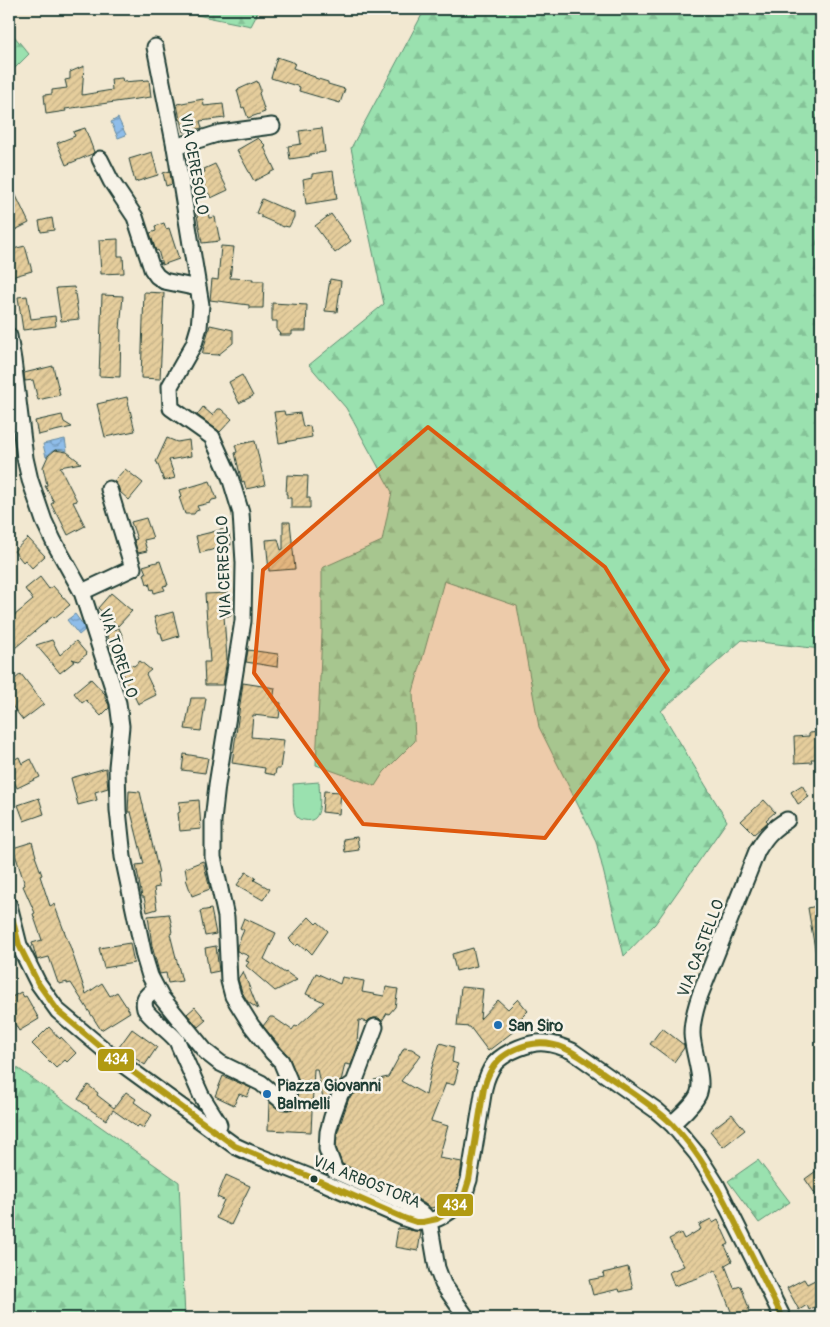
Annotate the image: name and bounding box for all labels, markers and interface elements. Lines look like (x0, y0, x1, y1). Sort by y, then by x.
street label: VIA CERESOLO (175, 112, 213, 216)
street label: VIA CERESOLO (212, 515, 236, 618)
street label: VIA TORELLO (94, 606, 142, 701)
street label: VIA CASTELLO (673, 897, 729, 1000)
place label: San Siro (508, 1016, 563, 1036)
marker: San Siro (492, 1019, 504, 1031)
line badge: 434 (97, 1048, 135, 1072)
text: 434 (104, 1051, 129, 1068)
place label: Piazza Giovanni Balmelli (277, 1076, 381, 1114)
marker: Piazza Giovanni Balmelli (261, 1088, 273, 1100)
street label: VIA ARBOSTORA (310, 1151, 424, 1213)
unlabelled marker (309, 1174, 319, 1184)
line badge: 434 (436, 1193, 474, 1217)
text: 434 (443, 1197, 468, 1214)

